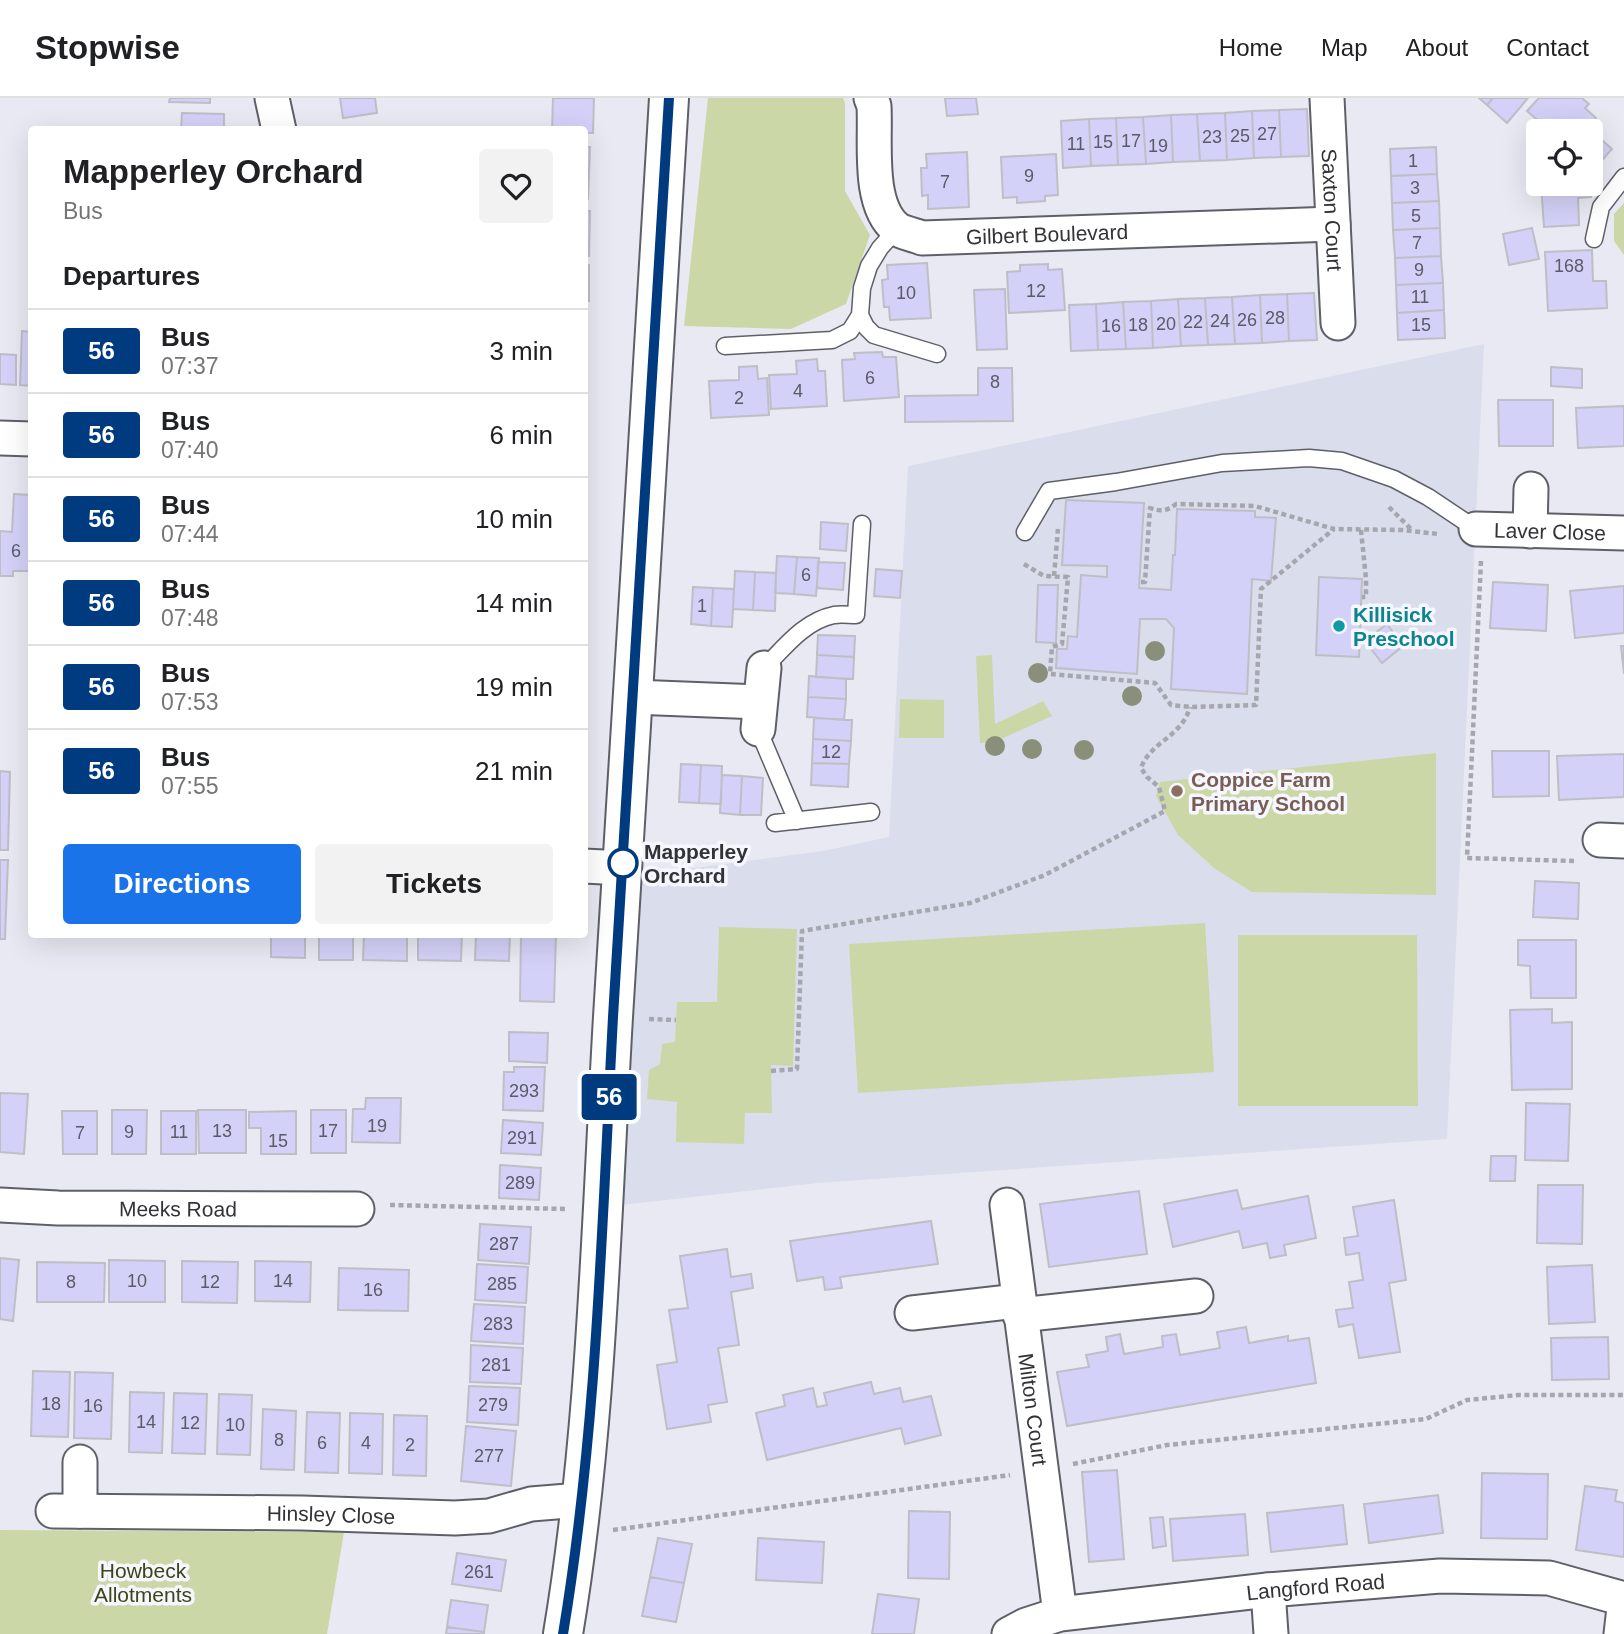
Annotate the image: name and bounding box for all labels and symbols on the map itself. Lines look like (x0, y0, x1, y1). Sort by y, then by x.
house number: 27 (1257, 124, 1277, 144)
house number: 25 (1230, 126, 1250, 146)
house number: 23 (1202, 127, 1222, 147)
house number: 17 (1121, 131, 1141, 151)
house number: 15 (1093, 132, 1113, 152)
house number: 11 (1067, 134, 1085, 154)
house number: 19 (1148, 136, 1168, 156)
street label: Saxton Court (1318, 148, 1347, 272)
house number: 1 (1408, 151, 1418, 171)
house number: 9 (1024, 166, 1034, 186)
house number: 7 (940, 172, 950, 192)
house number: 3 (1410, 178, 1420, 198)
house number: 5 (1411, 206, 1421, 226)
street label: Gilbert Boulevard (966, 219, 1129, 248)
house number: 7 (1412, 233, 1422, 253)
house number: 168 (1554, 256, 1584, 276)
house number: 9 (1414, 260, 1424, 280)
house number: 12 (1026, 281, 1046, 301)
house number: 10 (896, 283, 916, 303)
house number: 11 (1411, 287, 1429, 307)
house number: 28 (1265, 308, 1285, 328)
house number: 26 (1237, 310, 1257, 330)
house number: 24 (1210, 311, 1230, 331)
house number: 22 (1183, 312, 1203, 332)
house number: 20 (1156, 314, 1176, 334)
house number: 18 (1128, 315, 1148, 335)
house number: 15 (1411, 315, 1431, 335)
house number: 16 (1101, 316, 1121, 336)
house number: 6 (865, 368, 875, 388)
house number: 8 (990, 372, 1000, 392)
house number: 4 (793, 381, 803, 401)
house number: 2 (734, 388, 744, 408)
street label: Laver Close (1494, 518, 1606, 544)
house number: 6 (11, 541, 21, 561)
house number: 6 (801, 565, 811, 585)
house number: 1 (697, 596, 707, 616)
place label: Killisick Preschool (1353, 603, 1455, 650)
marker: Killisick Preschool (1331, 618, 1347, 634)
house number: 12 (821, 742, 841, 762)
place label: Coppice Farm Primary School (1191, 768, 1345, 815)
marker: Coppice Farm Primary School (1169, 783, 1185, 799)
place label: Mapperley Orchard (644, 840, 748, 887)
marker: Mapperley Orchard (608, 848, 638, 878)
line badge: 56 (578, 1074, 640, 1120)
house number: 293 (509, 1081, 539, 1101)
house number: 19 (367, 1116, 387, 1136)
house number: 13 (212, 1121, 232, 1141)
house number: 17 (318, 1121, 338, 1141)
house number: 9 (124, 1122, 134, 1142)
house number: 11 (170, 1122, 188, 1142)
house number: 7 (75, 1123, 85, 1143)
house number: 291 (507, 1128, 537, 1148)
house number: 15 (268, 1131, 288, 1151)
house number: 289 (505, 1173, 535, 1193)
street label: Meeks Road (119, 1197, 237, 1220)
house number: 287 (489, 1234, 519, 1254)
house number: 10 (127, 1271, 147, 1291)
house number: 14 (273, 1271, 293, 1291)
house number: 8 (66, 1272, 76, 1292)
house number: 12 (200, 1272, 220, 1292)
house number: 285 (487, 1274, 517, 1294)
house number: 16 (363, 1280, 383, 1300)
house number: 283 (483, 1314, 513, 1334)
street label: Milton Court (1015, 1352, 1052, 1467)
house number: 281 (481, 1355, 511, 1375)
house number: 18 (41, 1394, 61, 1414)
house number: 279 (478, 1395, 508, 1415)
house number: 16 (83, 1396, 103, 1416)
house number: 14 (136, 1412, 156, 1432)
house number: 12 (180, 1413, 200, 1433)
house number: 10 (225, 1415, 245, 1435)
house number: 8 (274, 1430, 284, 1450)
house number: 6 (317, 1433, 327, 1453)
house number: 4 (361, 1433, 371, 1453)
house number: 2 (405, 1435, 415, 1455)
house number: 277 (474, 1446, 504, 1466)
street label: Hinsley Close (267, 1501, 396, 1528)
park label: Howbeck Allotments (94, 1559, 192, 1606)
house number: 261 (464, 1562, 494, 1582)
street label: Langford Road (1245, 1569, 1386, 1604)

